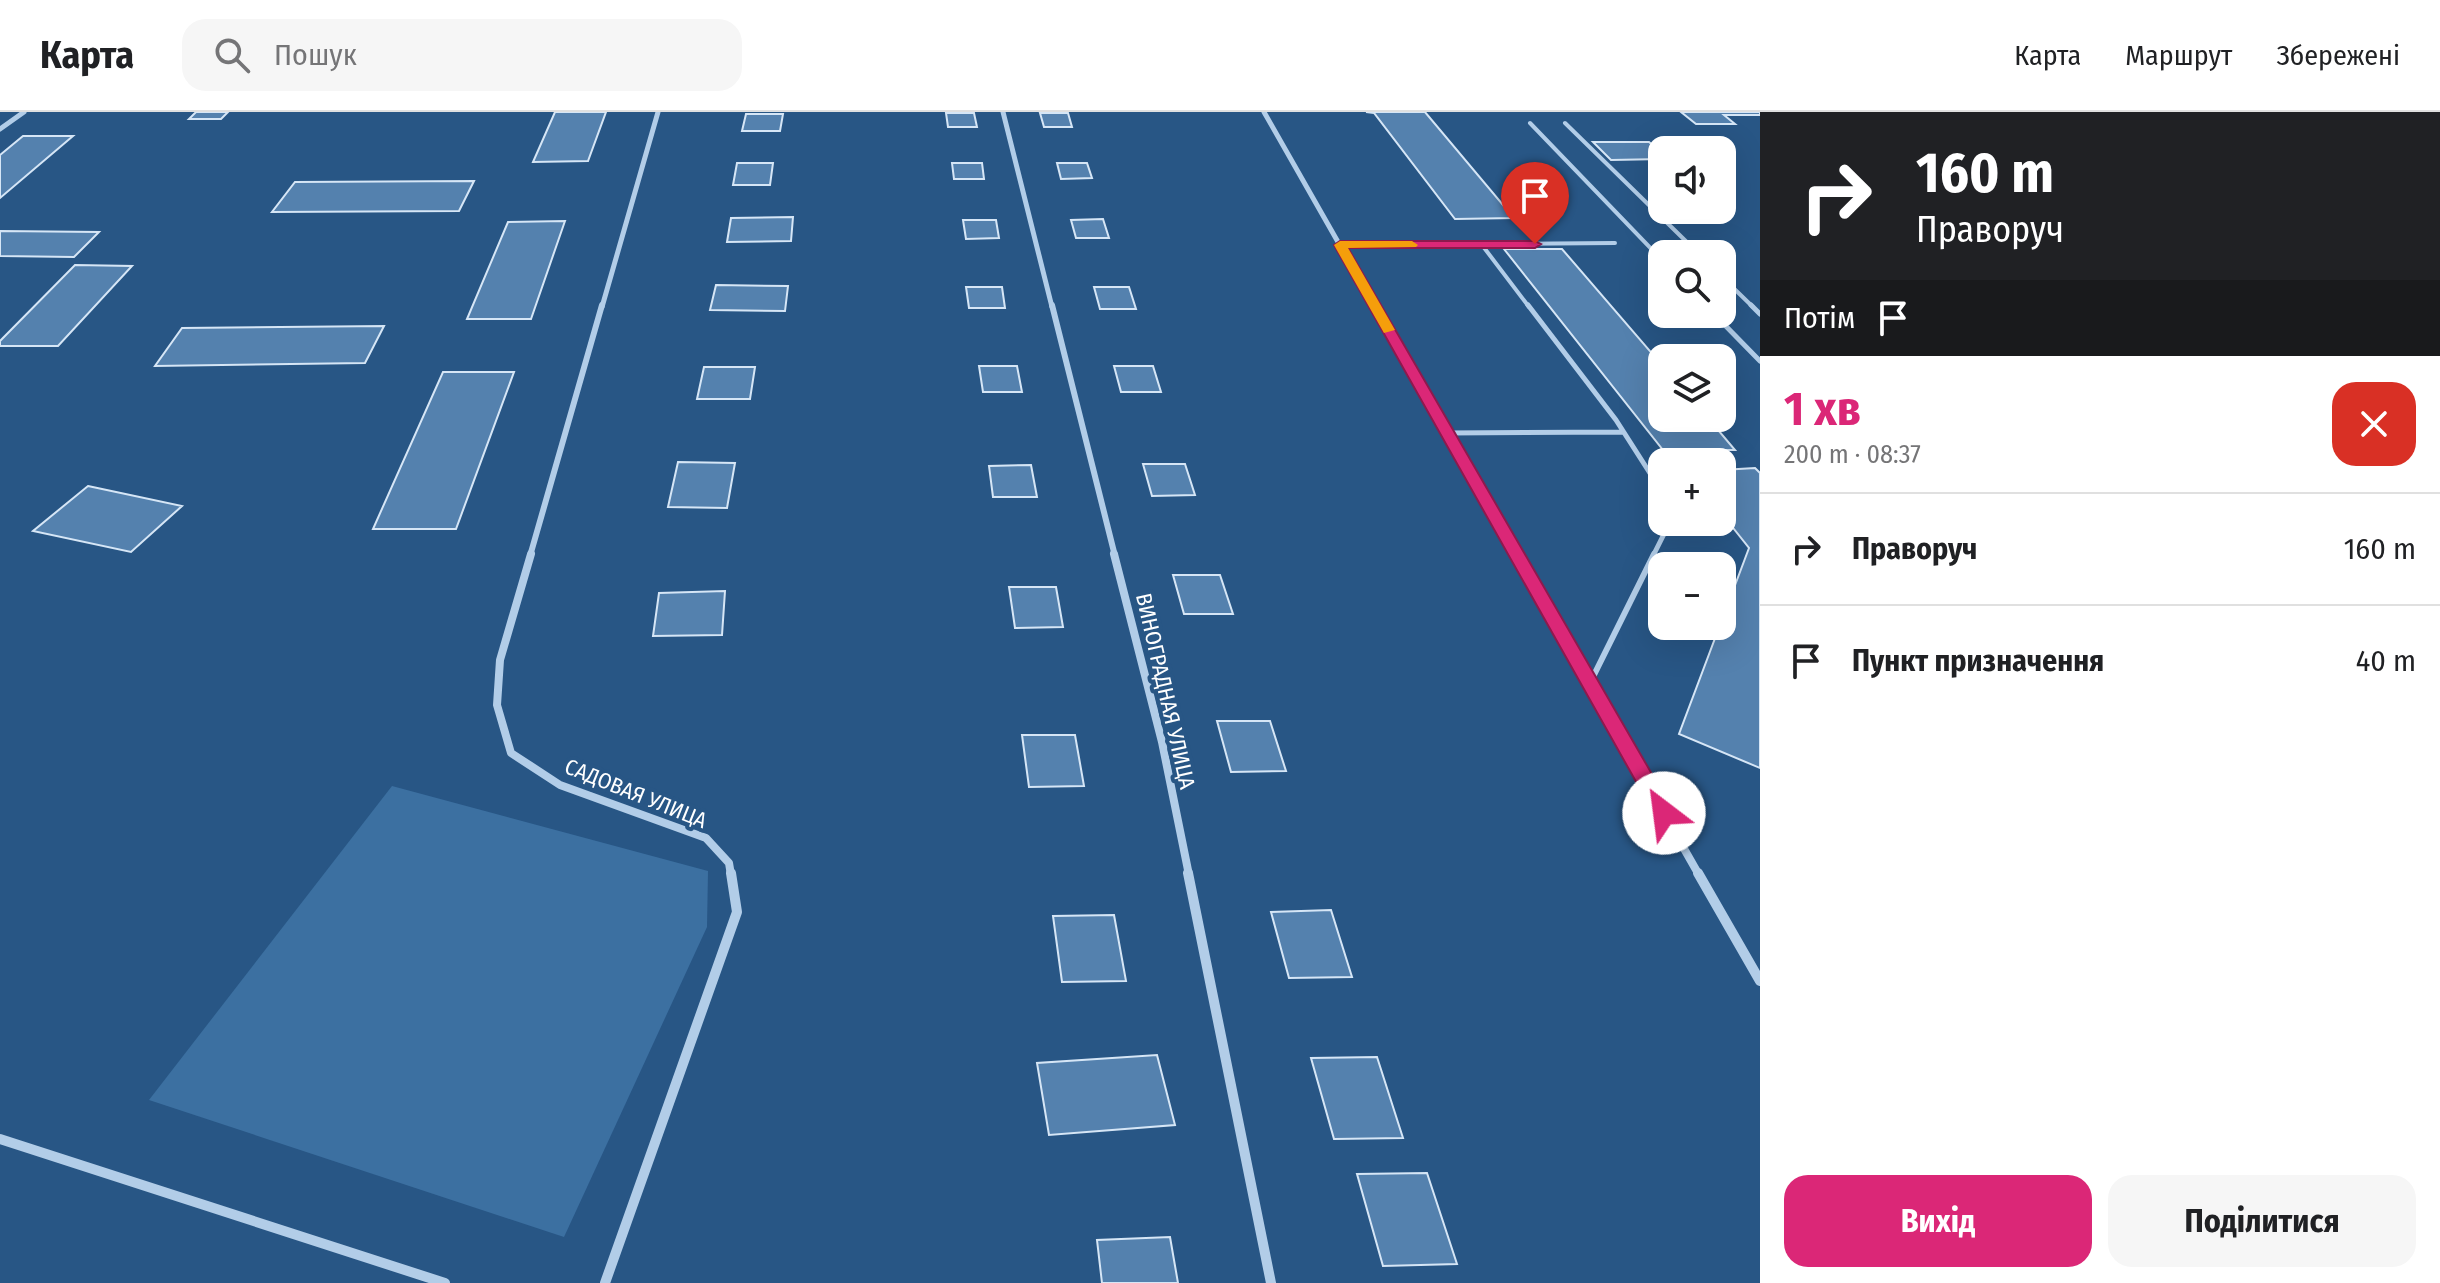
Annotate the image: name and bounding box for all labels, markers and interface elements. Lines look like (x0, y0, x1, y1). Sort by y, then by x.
search box (182, 19, 742, 91)
text: Карта (40, 32, 134, 78)
icon: search (210, 33, 254, 77)
text: Пошук (274, 37, 357, 73)
text: Карта (2014, 39, 2081, 72)
text: Маршрут (2125, 39, 2232, 72)
text: Збережені (2276, 39, 2400, 72)
map controls (1648, 136, 1736, 640)
button: sound (1648, 136, 1736, 224)
text: 160 m (1916, 140, 2054, 207)
icon: right (1784, 144, 1888, 248)
pin (1501, 162, 1569, 244)
icon: arrive (1513, 174, 1557, 218)
text: Праворуч (1916, 208, 2064, 252)
button: search (1648, 240, 1736, 328)
icon: arrive (1871, 296, 1915, 340)
text: Потім (1784, 300, 1855, 336)
button: layers (1648, 344, 1736, 432)
text: 1 хв (1784, 380, 1861, 438)
button: close (2332, 382, 2416, 466)
text: 200 m · 08:37 (1784, 439, 1921, 470)
button: + (1648, 448, 1736, 536)
icon: right (1784, 527, 1828, 571)
text: Праворуч (1852, 531, 1977, 567)
text: 160 m (2344, 531, 2416, 567)
button: − (1648, 552, 1736, 640)
street label: ВИНОГРАДНАЯ УЛИЦА (1130, 591, 1201, 792)
icon: arrive (1784, 639, 1828, 683)
text: Пункт призначення (1852, 643, 2104, 679)
text: 40 m (2356, 643, 2416, 679)
street label: САДОВАЯ УЛИЦА (561, 753, 711, 834)
position arrow (1622, 771, 1706, 855)
button: Вихід (1784, 1175, 2092, 1267)
button: Поділитися (2108, 1175, 2416, 1267)

